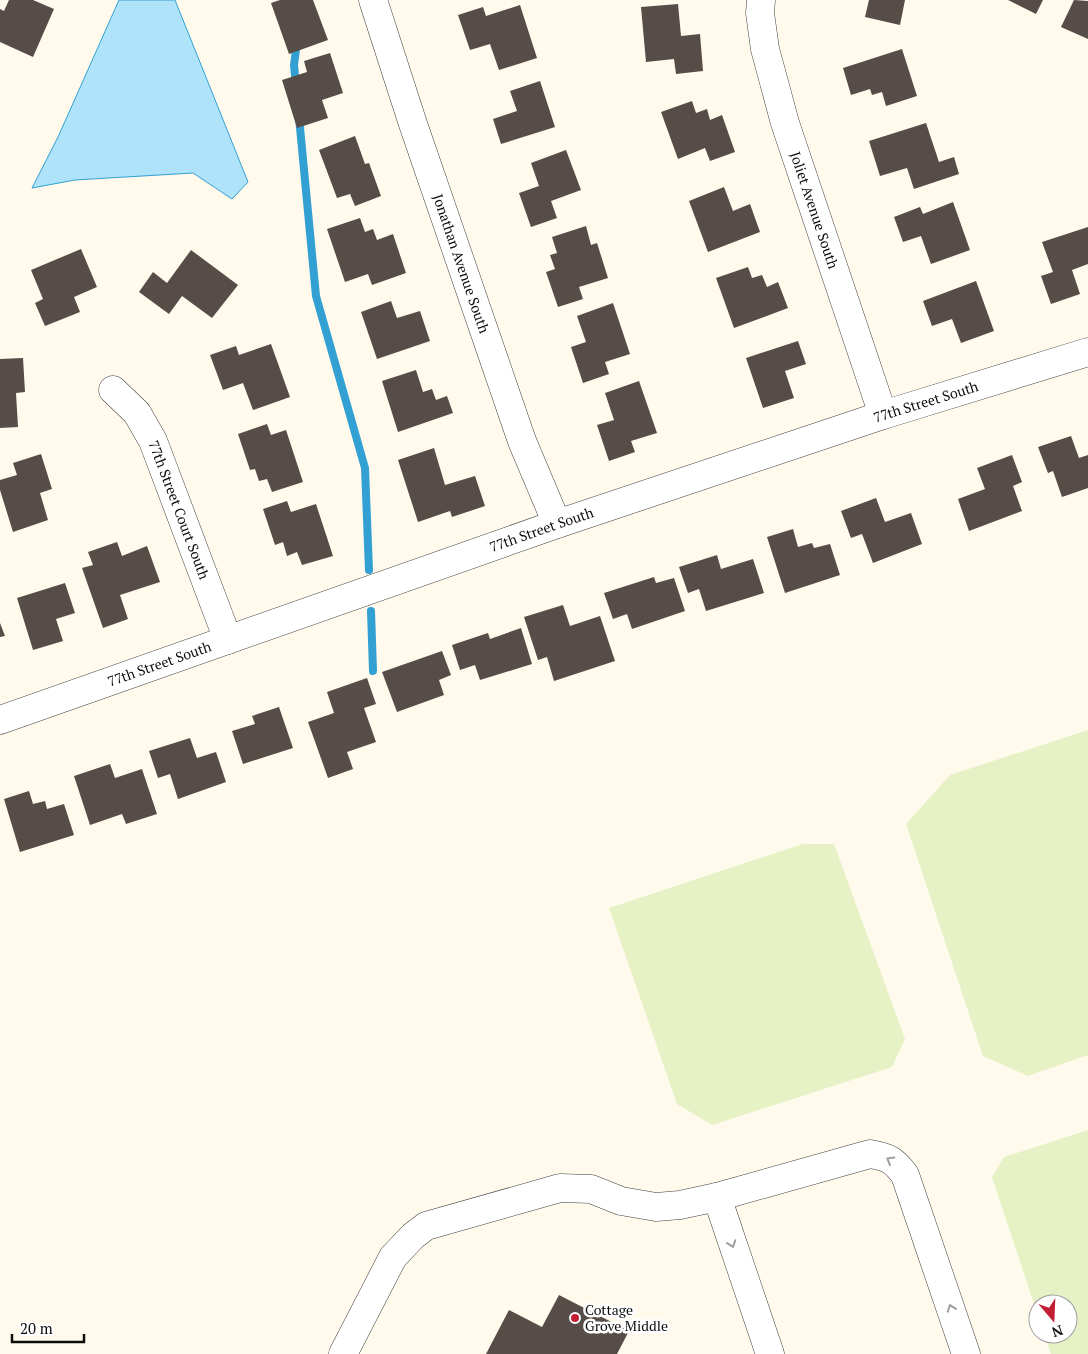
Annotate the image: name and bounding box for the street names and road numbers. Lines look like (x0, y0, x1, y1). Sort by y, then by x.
street label: Joliet Avenue South (786, 149, 843, 271)
street label: Jonathan Avenue South (429, 191, 494, 336)
street label: 77th Street South (871, 376, 980, 427)
street label: 77th Street Court South (145, 437, 214, 582)
street label: 77th Street South (487, 503, 596, 556)
street label: 77th Street South (105, 636, 214, 690)

